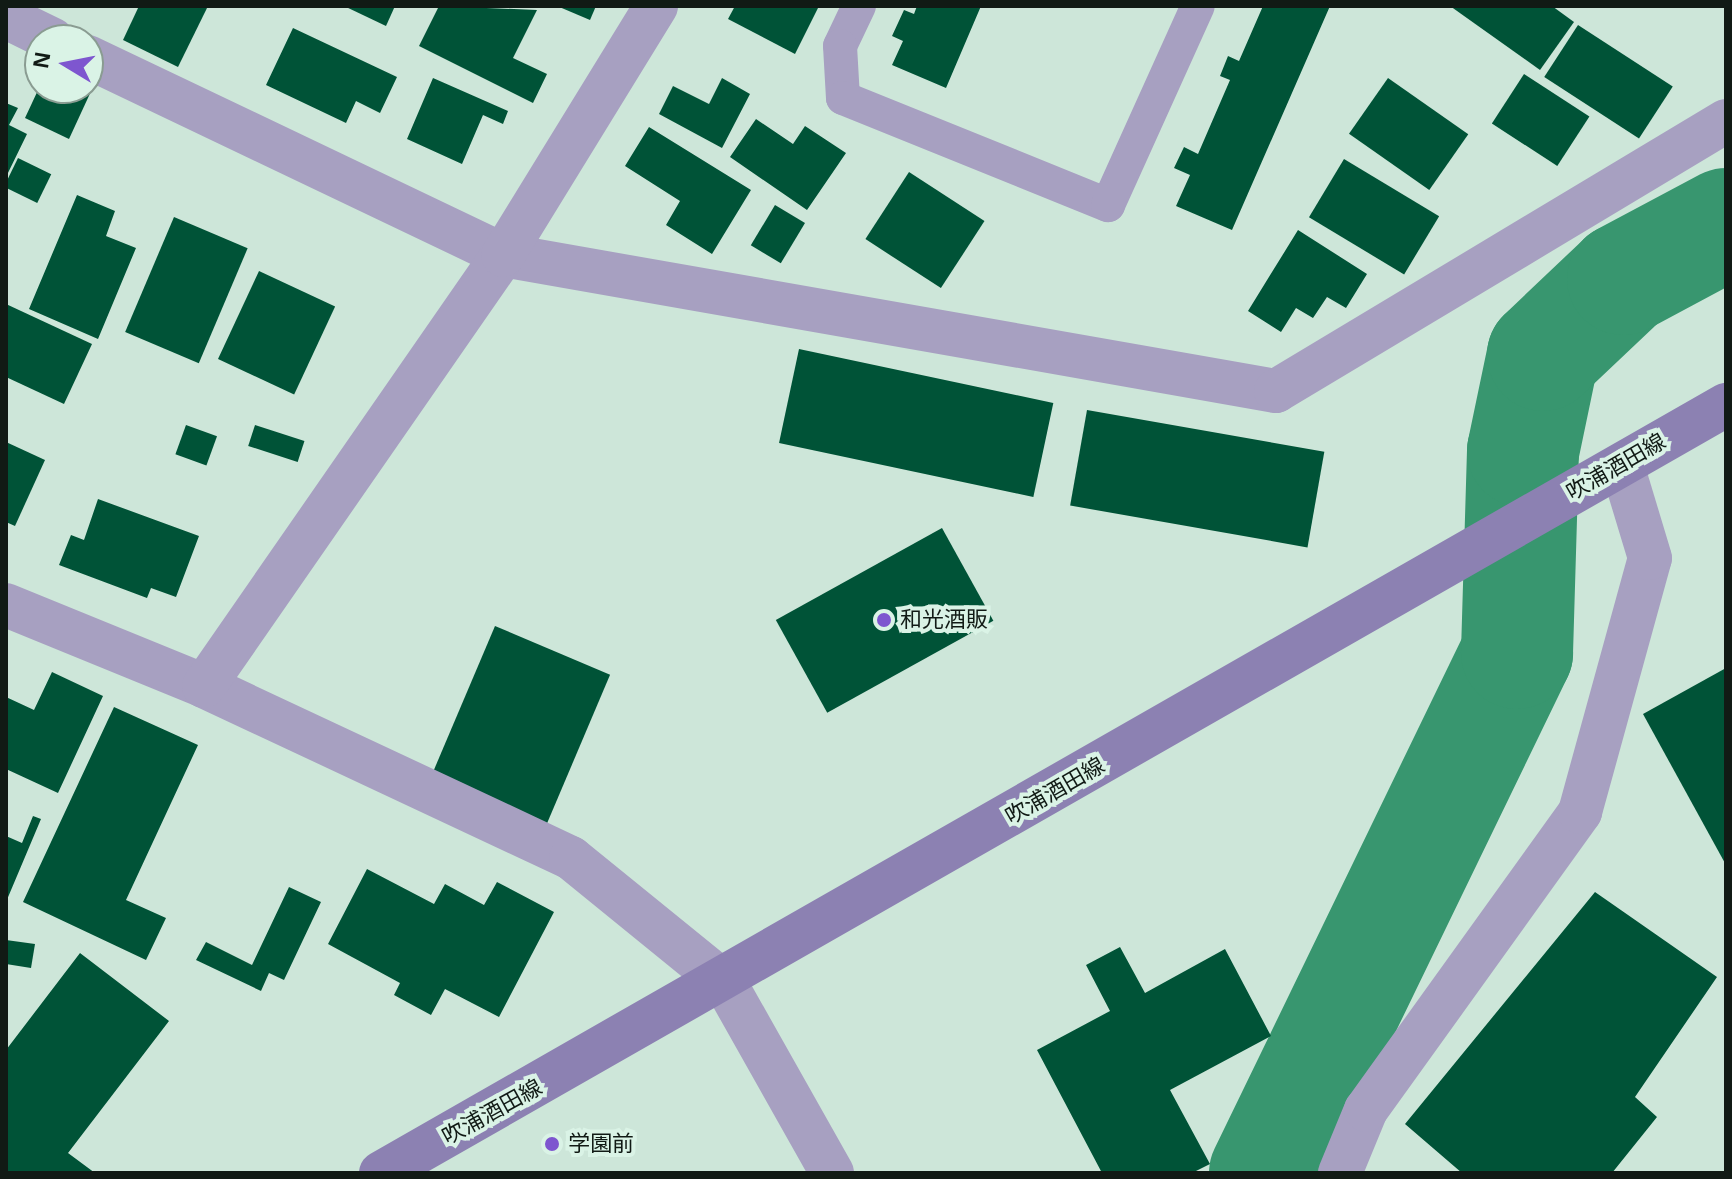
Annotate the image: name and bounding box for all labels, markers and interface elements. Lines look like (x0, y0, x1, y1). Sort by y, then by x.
north arrow (24, 24, 104, 104)
text: N (28, 50, 56, 70)
street label: 吹浦酒田線 (1562, 428, 1670, 506)
place label: 和光酒販 (900, 607, 988, 633)
marker: 和光酒販 (875, 611, 893, 629)
street label: 吹浦酒田線 (1001, 752, 1109, 830)
street label: 吹浦酒田線 (437, 1074, 547, 1150)
place label: 学園前 (568, 1131, 634, 1157)
marker: 学園前 (543, 1135, 561, 1153)

